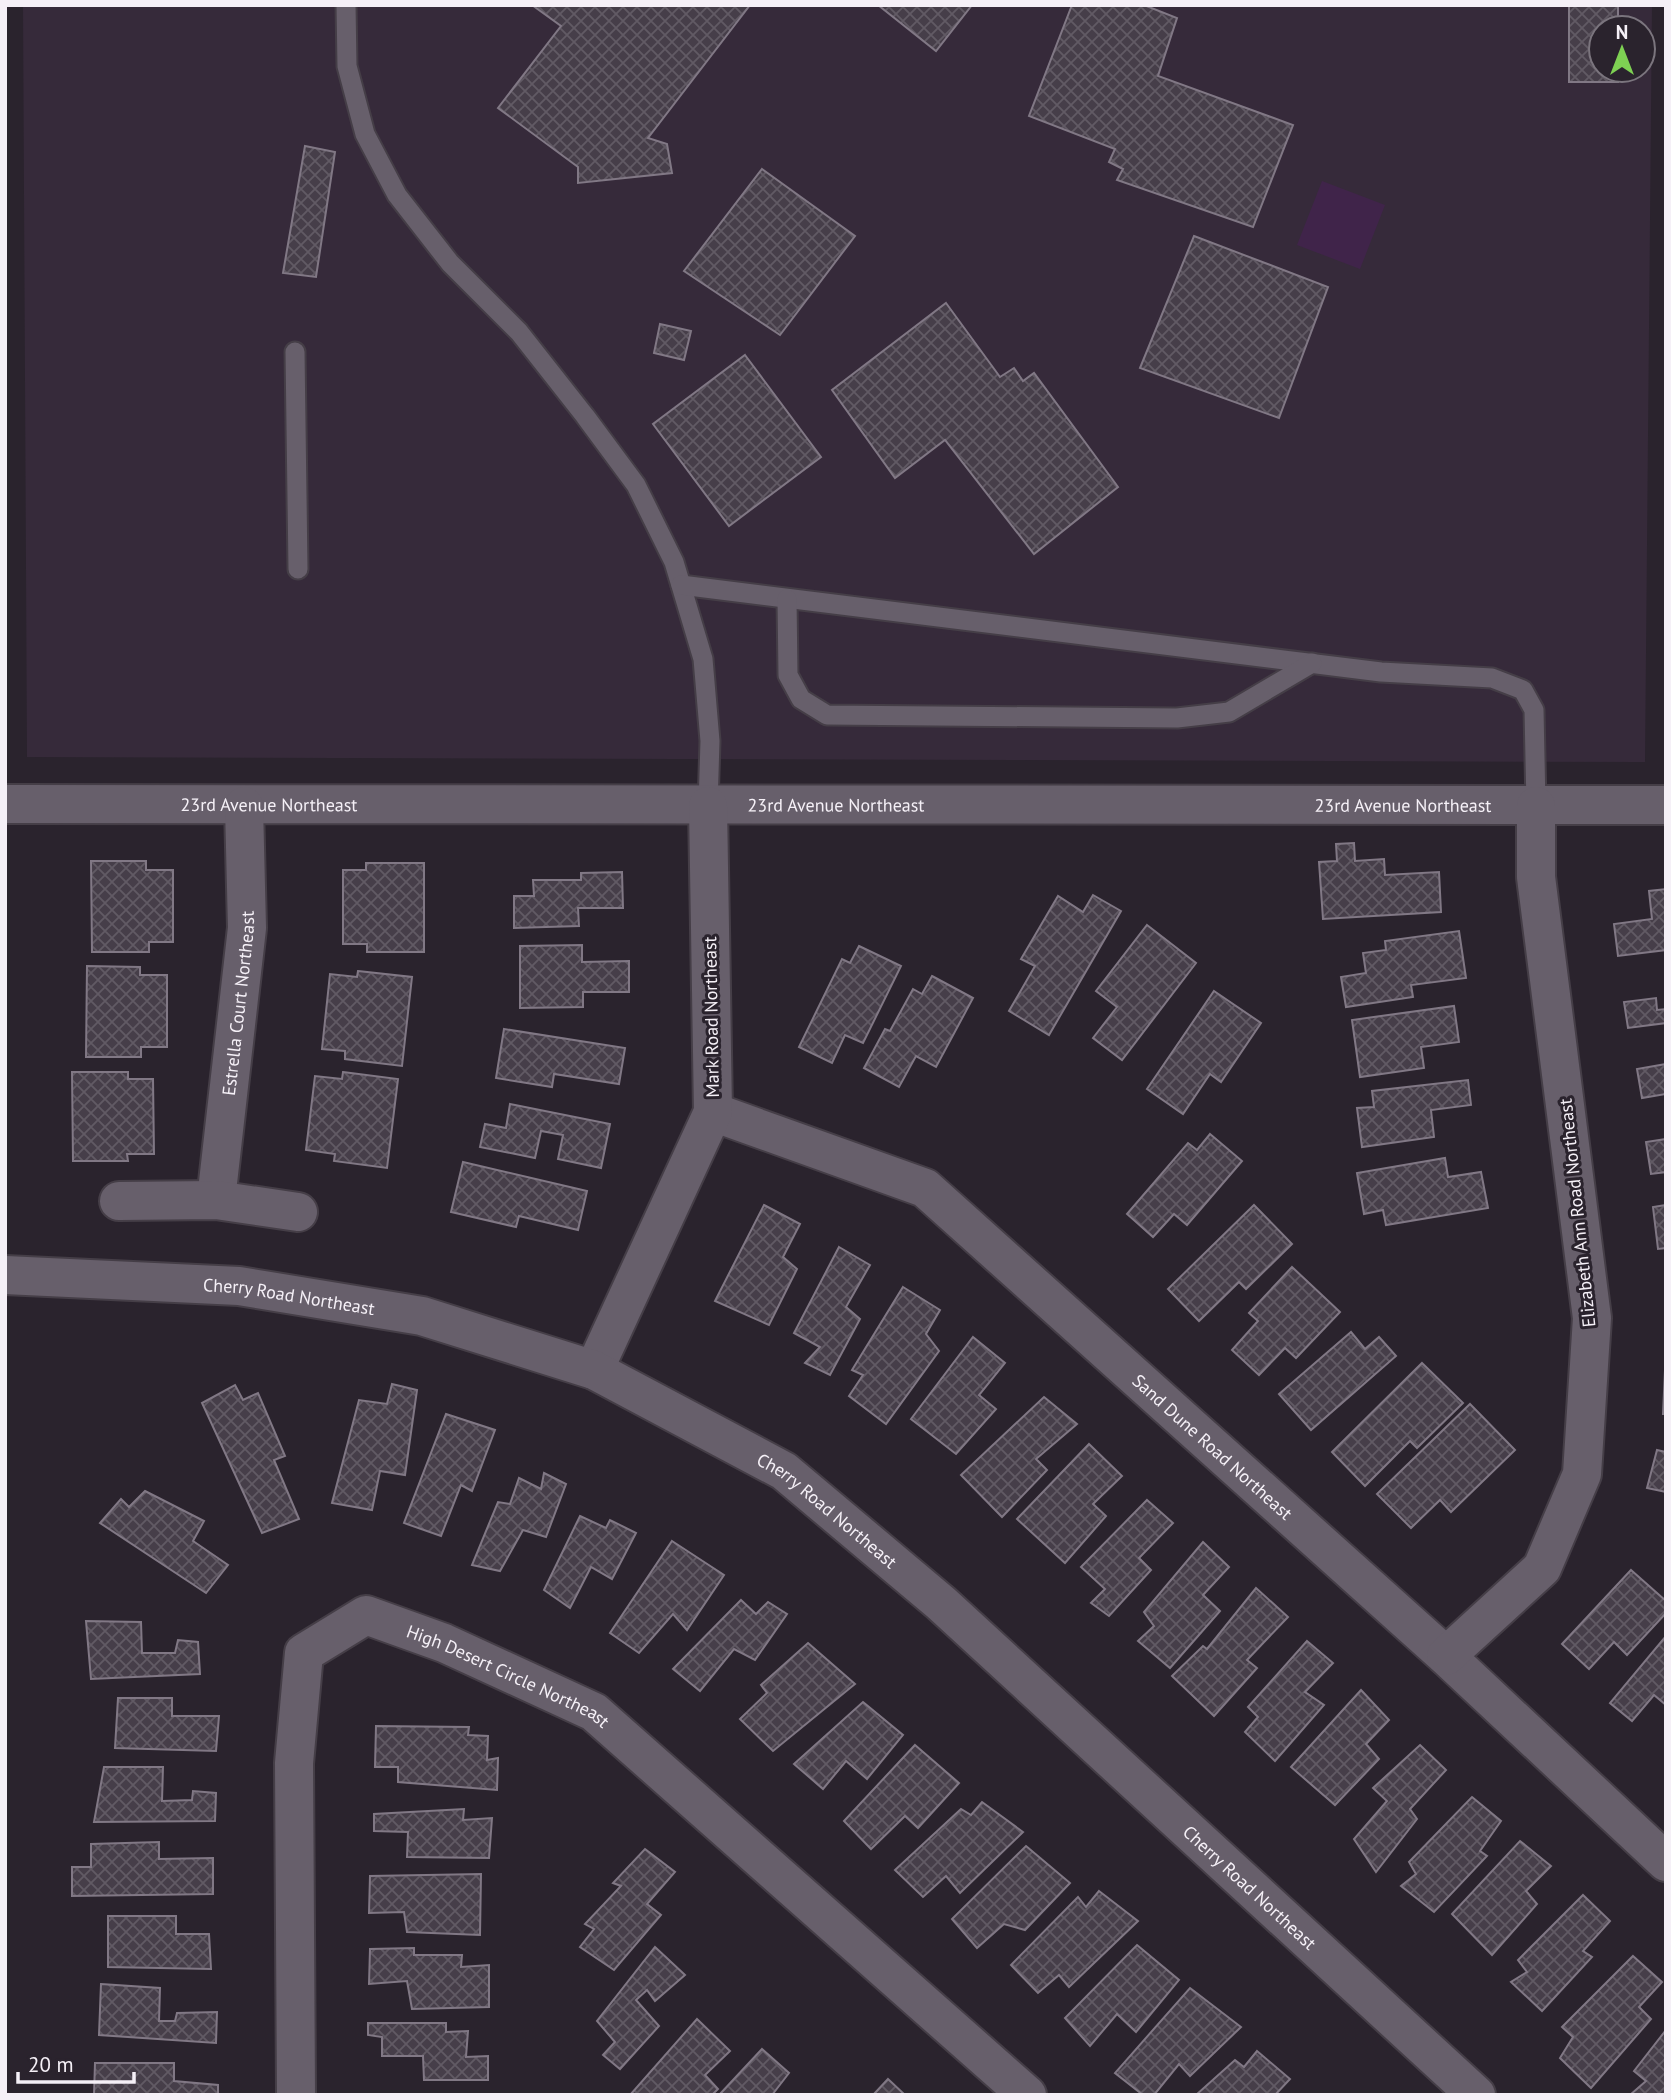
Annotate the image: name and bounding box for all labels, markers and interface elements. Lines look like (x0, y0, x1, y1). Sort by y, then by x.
north arrow (1587, 14, 1657, 84)
text: N (1616, 20, 1628, 44)
street label: 23rd Avenue Northeast (181, 793, 357, 816)
street label: 23rd Avenue Northeast (748, 793, 924, 816)
street label: 23rd Avenue Northeast (1315, 793, 1491, 816)
street label: Estrella Court Northeast (216, 911, 259, 1097)
street label: Mark Road Northeast (698, 936, 724, 1098)
street label: Elizabeth Ann Road Northeast (1554, 1098, 1600, 1328)
street label: Cherry Road Northeast (203, 1273, 376, 1320)
street label: Sand Dune Road Northeast (1128, 1369, 1298, 1524)
street label: Cherry Road Northeast (753, 1447, 902, 1573)
street label: High Desert Circle Northeast (404, 1619, 615, 1732)
street label: Cherry Road Northeast (1178, 1820, 1322, 1954)
scale bar (18, 2040, 133, 2084)
text: 20 m (28, 2051, 74, 2078)

